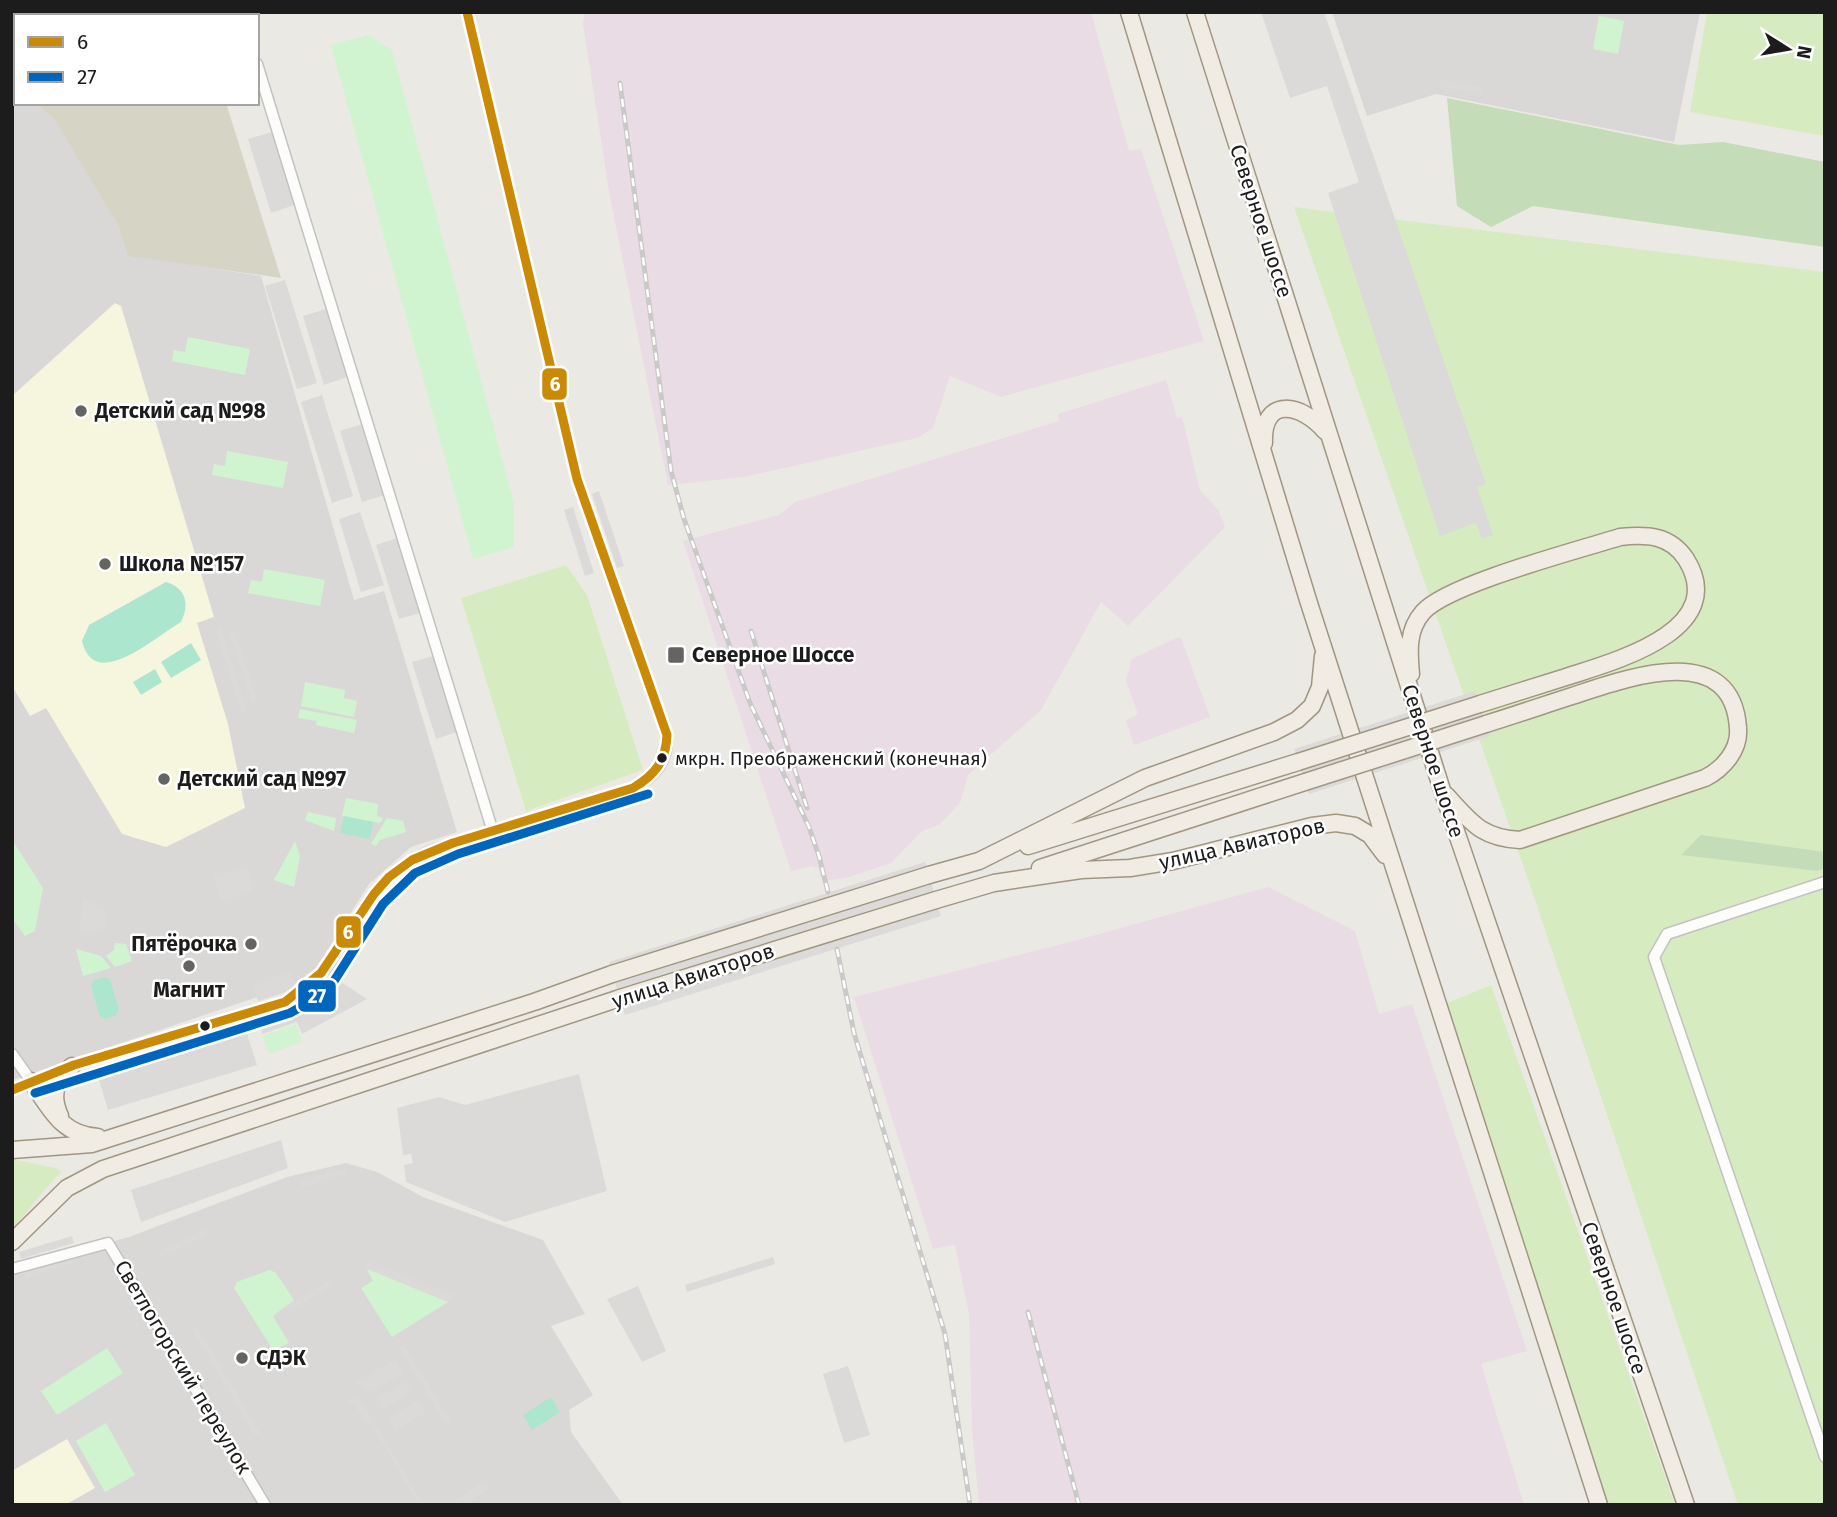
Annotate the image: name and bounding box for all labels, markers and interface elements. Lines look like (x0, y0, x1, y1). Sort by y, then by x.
legend (14, 14, 259, 105)
north arrow (1753, 14, 1823, 84)
text: 6 (77, 29, 88, 55)
text: N (1792, 44, 1817, 61)
text: 27 (77, 64, 97, 90)
street label: Северное шоссе (1224, 141, 1298, 301)
line badge: 6 (541, 367, 568, 401)
text: 6 (550, 373, 561, 396)
place label: Детский сад №98 (94, 398, 266, 424)
marker: Детский сад №98 (73, 403, 89, 419)
place label: Школа №157 (119, 551, 244, 577)
marker: Школа №157 (97, 556, 113, 572)
place label: Северное Шоссе (692, 642, 855, 668)
marker: Северное Шоссе (666, 645, 686, 665)
street label: Северное шоссе (1396, 681, 1470, 841)
place label: мкрн. Преображенский (конечная) (675, 747, 987, 770)
marker: мкрн. Преображенский (конечная) (655, 751, 669, 765)
place label: Детский сад №97 (177, 766, 346, 792)
marker: Детский сад №97 (156, 771, 172, 787)
street label: улица Авиаторов (1157, 812, 1327, 876)
line badge: 6 (335, 915, 362, 949)
text: 6 (343, 921, 354, 944)
place label: Пятёрочка (131, 931, 237, 957)
marker: Пятёрочка (243, 936, 259, 952)
street label: улица Авиаторов (608, 937, 778, 1015)
marker: Магнит (181, 958, 197, 974)
place label: Магнит (153, 977, 226, 1003)
line badge: 27 (297, 979, 337, 1013)
text: 27 (308, 985, 326, 1008)
unlabelled marker (198, 1019, 212, 1033)
street label: Северное шоссе (1576, 1218, 1652, 1378)
street label: Светлогорский переулок (109, 1255, 257, 1479)
place label: СДЭК (256, 1345, 307, 1371)
marker: СДЭК (234, 1350, 250, 1366)

